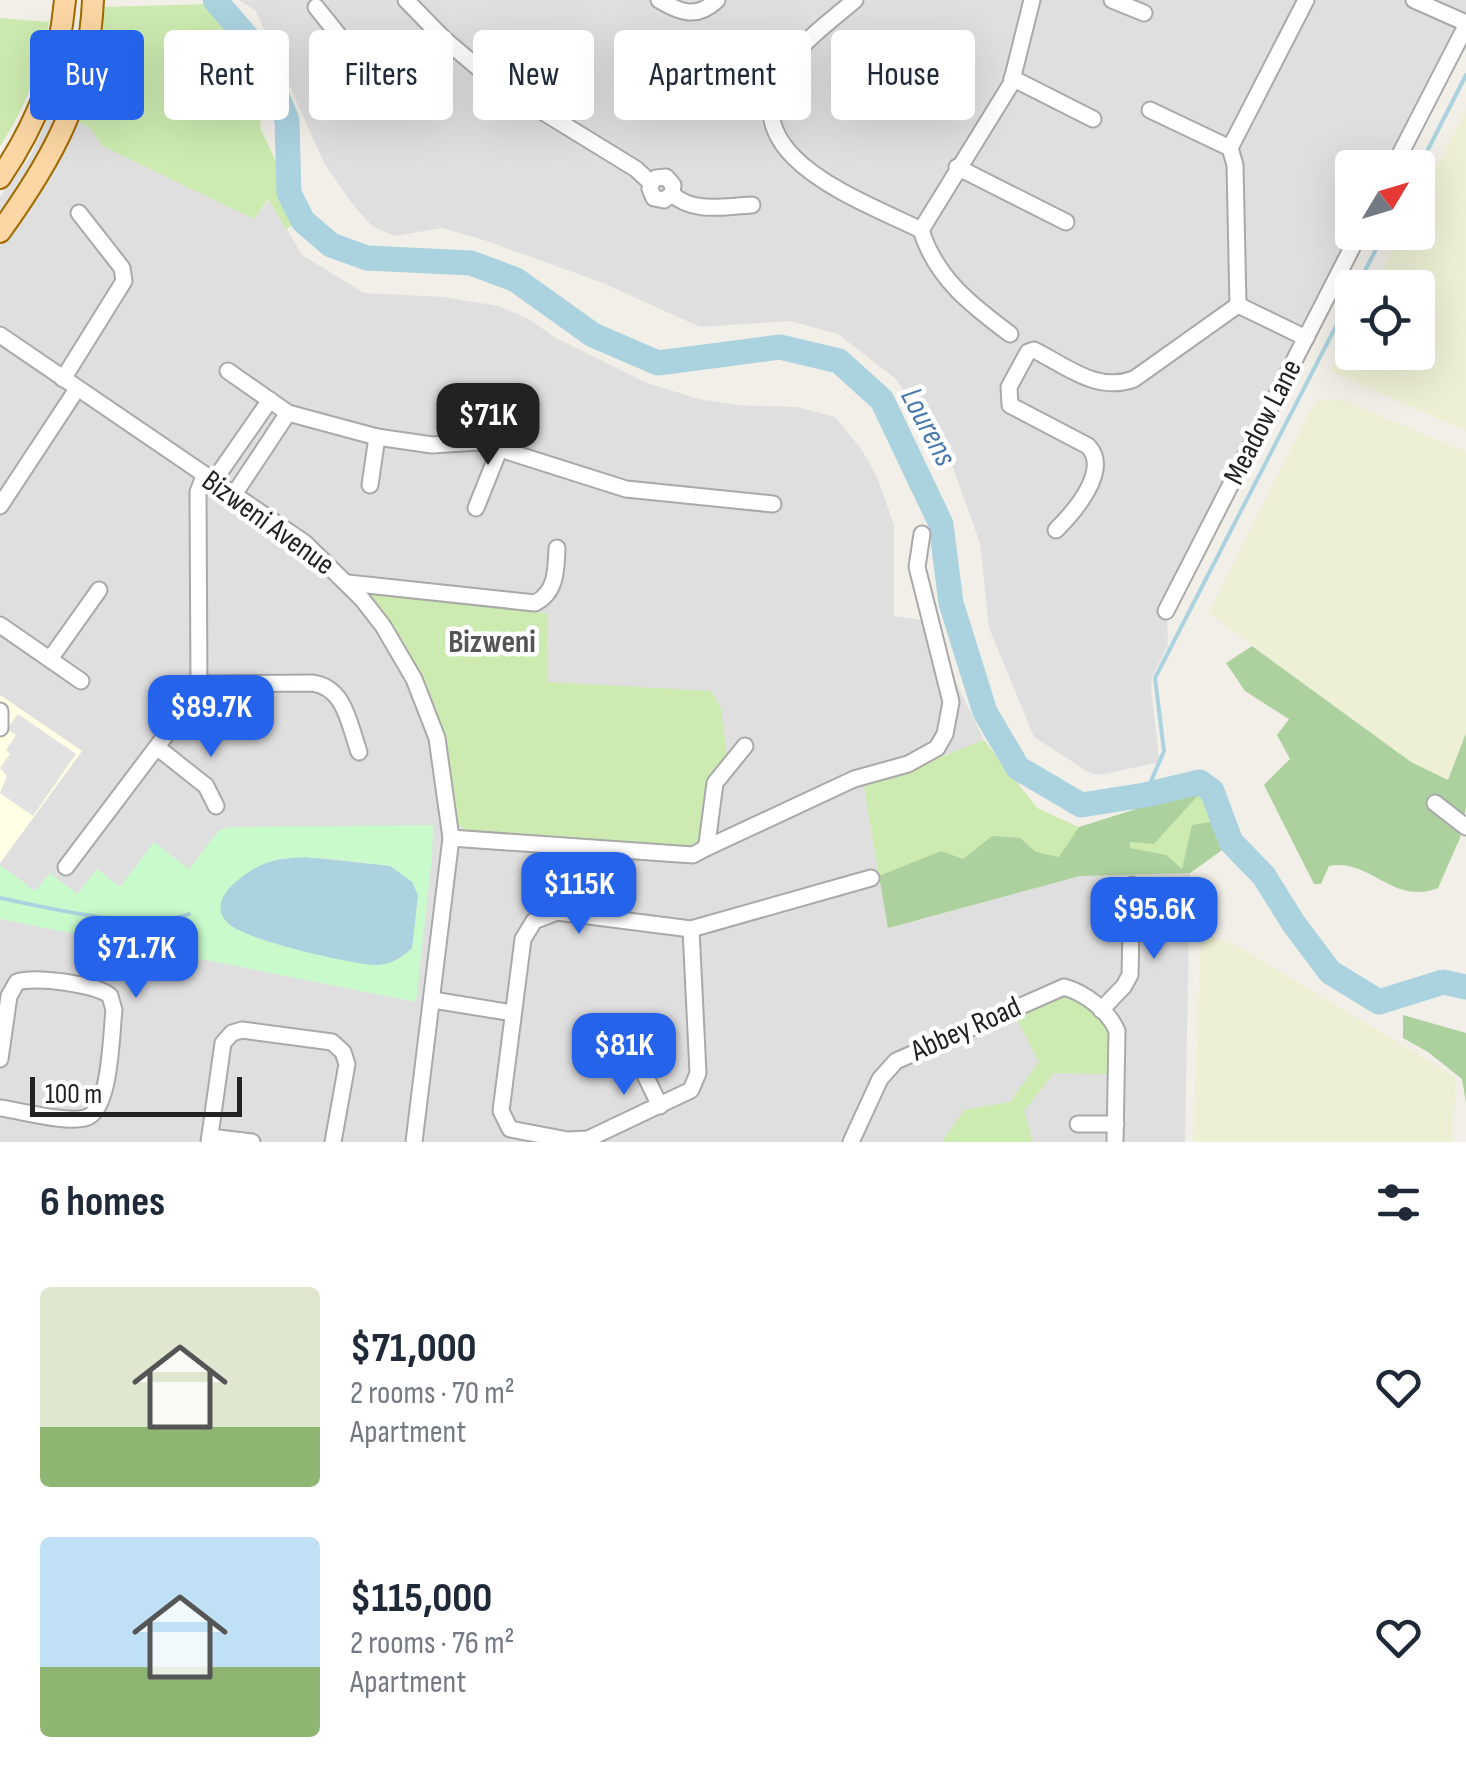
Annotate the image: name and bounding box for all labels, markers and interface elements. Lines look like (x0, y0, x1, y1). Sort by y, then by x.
chip: Buy (30, 30, 144, 120)
chip: Rent (164, 30, 289, 120)
chip: Filters (309, 30, 453, 120)
chip: New (473, 30, 594, 120)
chip: Apartment (614, 30, 811, 120)
chip: House (831, 30, 975, 120)
north arrow (1335, 150, 1435, 250)
map controls (1335, 150, 1435, 370)
button: locate (1335, 270, 1435, 370)
street label: Meadow Lane (1216, 353, 1310, 491)
water label: Lourens (891, 381, 965, 473)
pin: $71K (429, 383, 547, 468)
text: $71K (458, 396, 518, 435)
street label: Bizweni Avenue (195, 463, 341, 583)
district label: Bizweni (448, 623, 536, 662)
pin: $89.7K (130, 675, 292, 760)
text: $89.7K (170, 688, 252, 727)
pin: $115K (509, 852, 649, 937)
text: $115K (543, 865, 615, 904)
pin: $95.6K (1073, 877, 1235, 962)
text: $95.6K (1112, 890, 1196, 929)
pin: $71.7K (55, 916, 217, 1001)
text: $71.7K (96, 929, 176, 968)
street label: Abbey Road (905, 989, 1026, 1070)
pin: $81K (565, 1013, 683, 1098)
text: $81K (594, 1026, 654, 1065)
scale bar (30, 1072, 242, 1116)
text: 100 m (45, 1078, 102, 1111)
icon: filters (1371, 1175, 1426, 1230)
text: 6 homes (40, 1177, 165, 1228)
text: $71,000 (350, 1323, 477, 1374)
icon: home (120, 1327, 240, 1447)
icon: heart (1371, 1360, 1426, 1415)
text: 2 rooms · 70 m² (350, 1374, 515, 1413)
text: Apartment (350, 1413, 466, 1452)
text: $115,000 (350, 1573, 492, 1624)
icon: home (120, 1577, 240, 1697)
icon: heart (1371, 1610, 1426, 1665)
text: 2 rooms · 76 m² (350, 1624, 514, 1663)
text: Apartment (350, 1663, 466, 1702)

